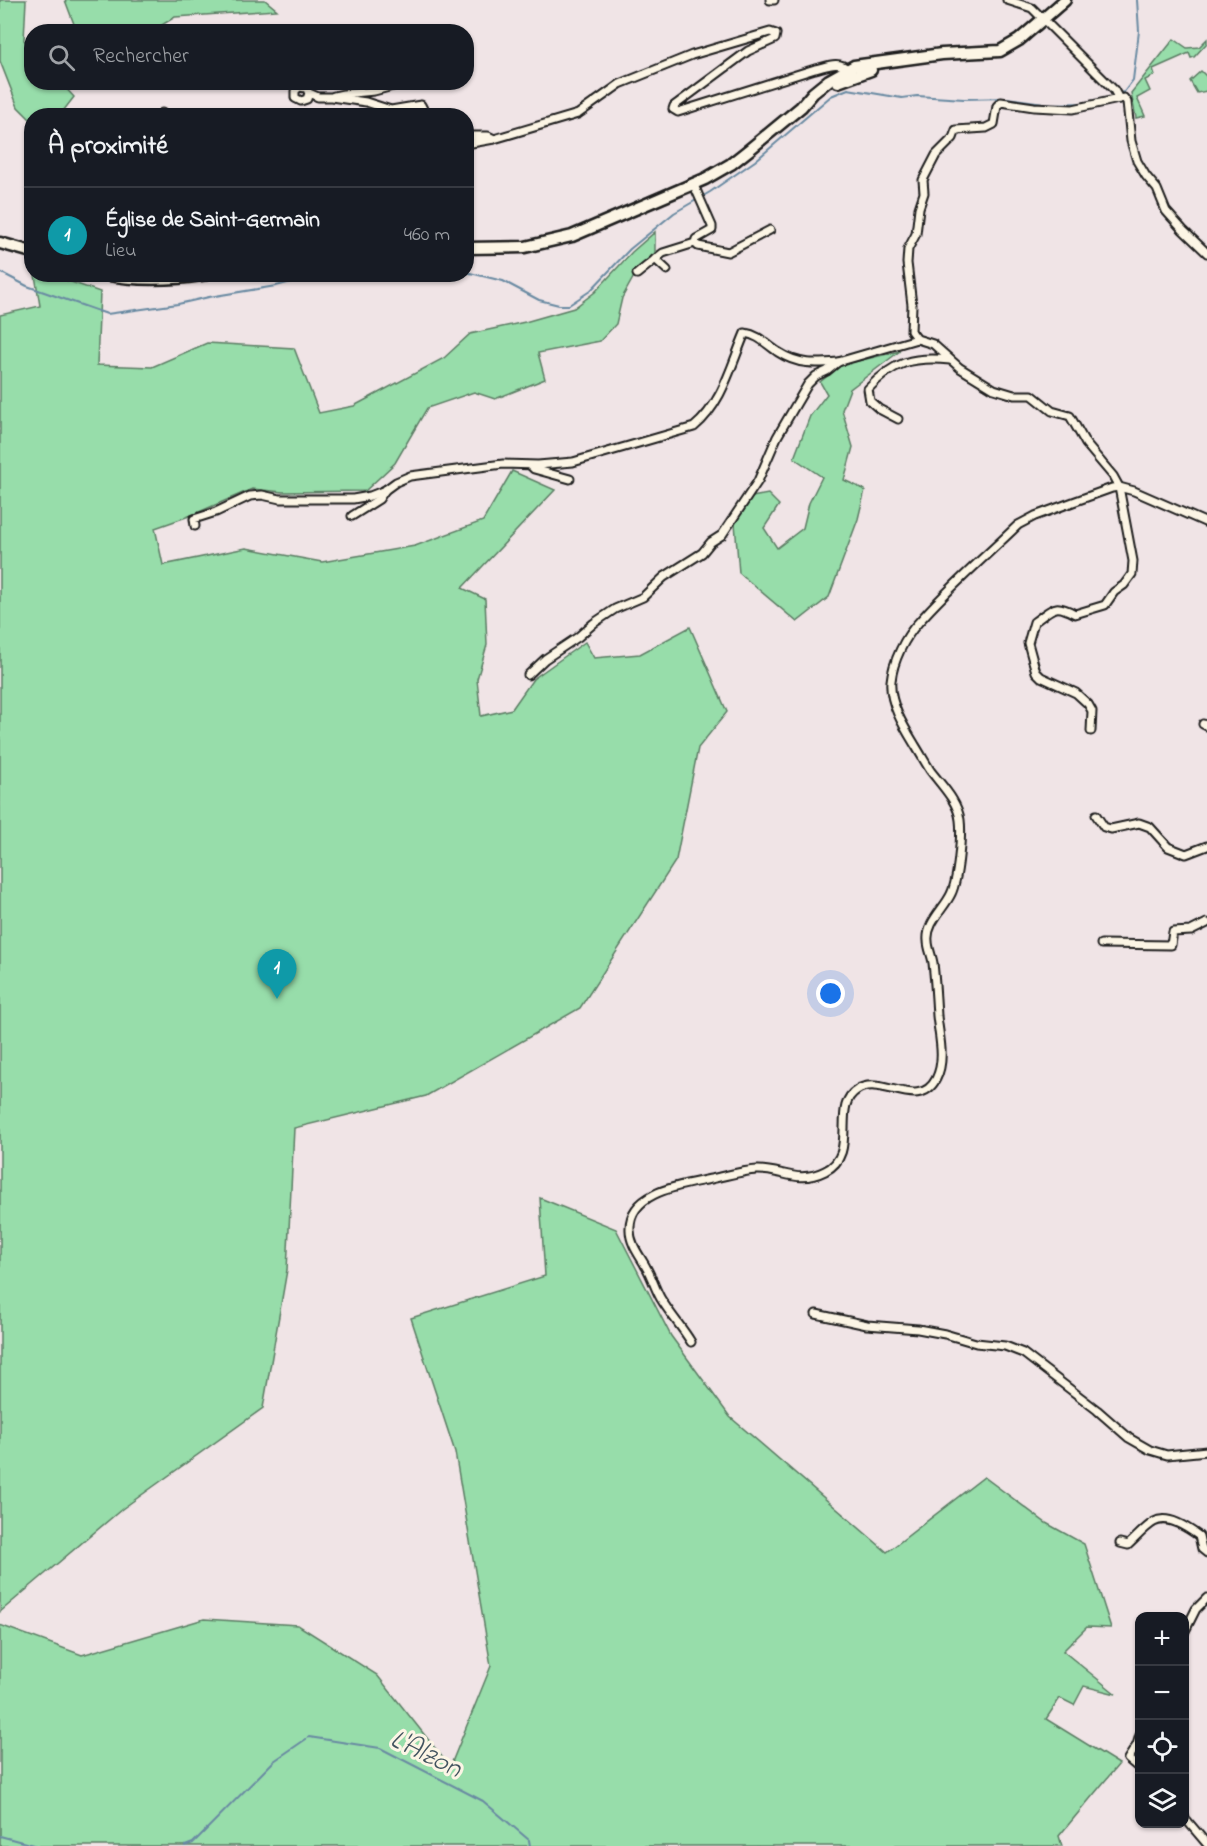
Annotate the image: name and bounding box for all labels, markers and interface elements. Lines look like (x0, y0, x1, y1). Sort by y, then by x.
search box (24, 24, 474, 90)
icon: search (45, 41, 78, 74)
text: Rechercher (93, 41, 189, 73)
text: À proximité (48, 128, 168, 166)
text: Église de Saint-Germain (105, 205, 320, 237)
text: 1 (64, 221, 71, 250)
text: 460 m (404, 221, 450, 250)
text: Lieu (105, 237, 136, 266)
pin: 1 (258, 950, 296, 999)
your location (816, 979, 845, 1008)
map controls (1135, 1612, 1189, 1828)
button: + (1135, 1612, 1189, 1666)
button: − (1135, 1666, 1189, 1720)
water label: L'Alzon (383, 1720, 469, 1791)
button: locate (1135, 1720, 1189, 1774)
button: layers (1135, 1774, 1189, 1828)

